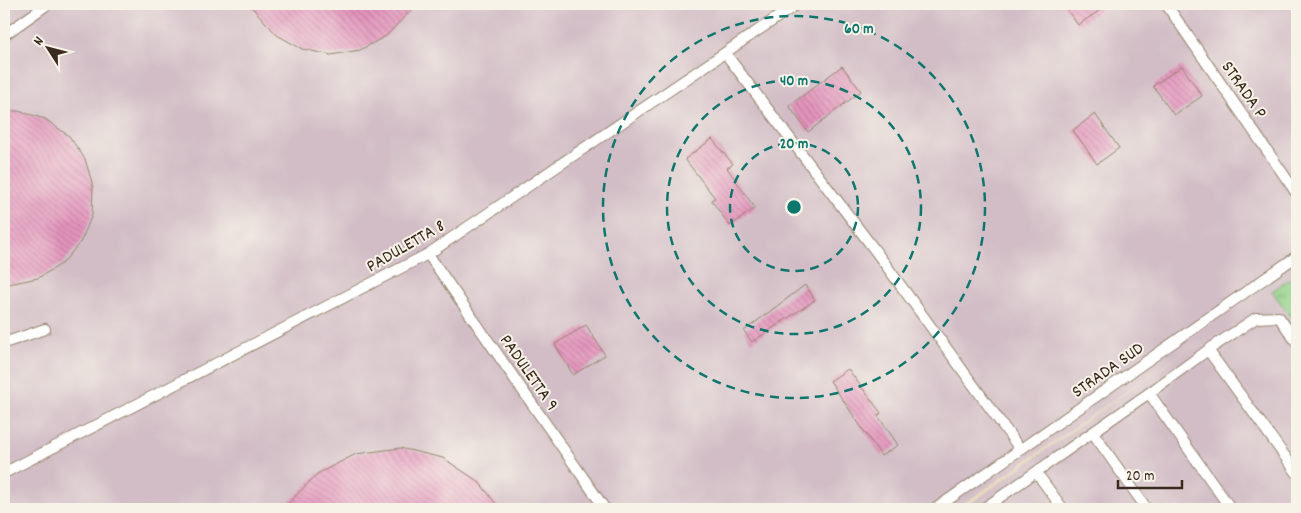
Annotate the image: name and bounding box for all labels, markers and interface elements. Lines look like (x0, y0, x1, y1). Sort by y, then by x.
text: 60 m (844, 19, 874, 41)
north arrow (22, 22, 72, 72)
text: N (29, 33, 49, 50)
street label: STRADA P (1214, 57, 1272, 124)
text: 40 m (780, 71, 808, 93)
text: 20 m (780, 134, 808, 156)
centre of rings (785, 198, 803, 216)
street label: PADULETTA 8 (362, 215, 450, 280)
street label: PADULETTA 9 (492, 330, 563, 417)
street label: STRADA SUD (1067, 337, 1150, 405)
scale bar (1118, 458, 1182, 490)
text: 20 m (1126, 466, 1154, 488)

